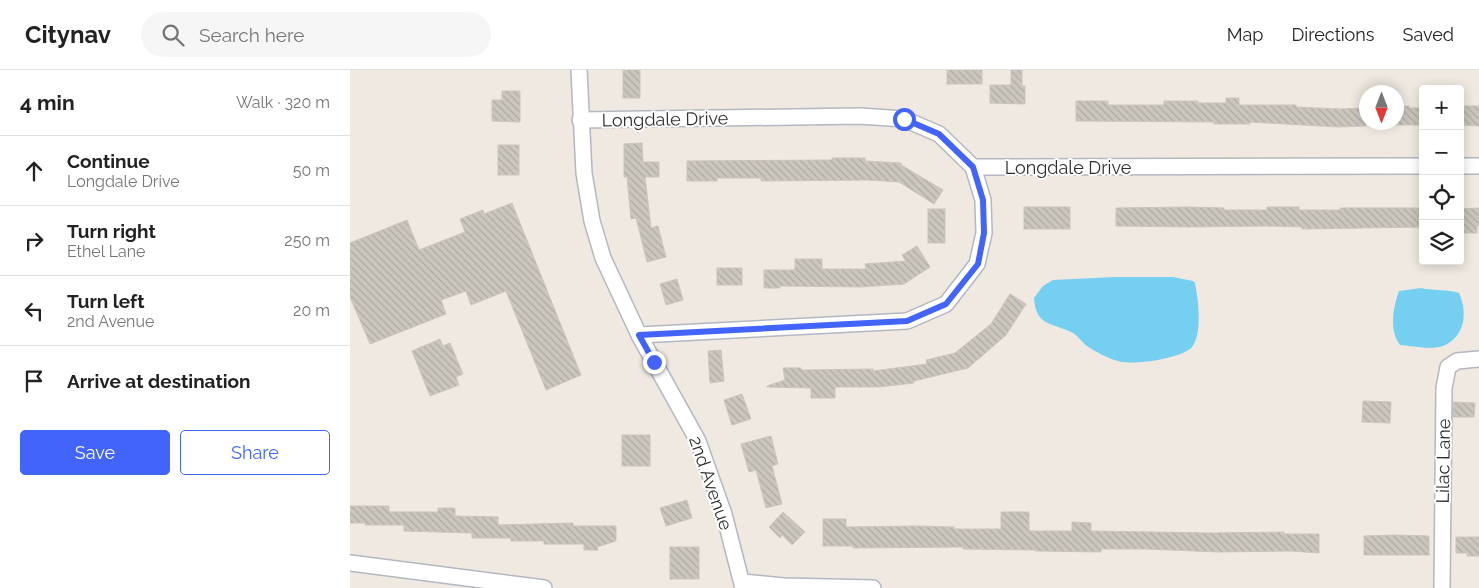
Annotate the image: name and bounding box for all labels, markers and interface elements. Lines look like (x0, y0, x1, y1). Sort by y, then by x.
search box (141, 12, 491, 57)
text: Citynav (25, 20, 111, 49)
icon: search (159, 21, 187, 49)
text: Search here (199, 24, 304, 46)
text: Map (1227, 24, 1263, 45)
text: Directions (1291, 24, 1375, 45)
text: Saved (1403, 24, 1454, 45)
north arrow (1359, 85, 1404, 130)
map controls (1419, 85, 1464, 265)
button: + (1419, 85, 1464, 130)
text: 4 min (20, 90, 75, 115)
text: Walk · 320 m (236, 93, 330, 112)
street label: Longdale Drive (602, 107, 729, 131)
route start (893, 108, 916, 131)
button: − (1419, 130, 1464, 175)
text: Continue (67, 150, 150, 172)
icon: ahead (20, 157, 48, 185)
street label: Longdale Drive (1005, 157, 1132, 178)
text: 50 m (293, 161, 330, 180)
text: Longdale Drive (67, 172, 180, 191)
button: locate (1419, 175, 1464, 220)
text: Turn right (67, 220, 156, 242)
button: layers (1419, 220, 1464, 265)
icon: right (20, 227, 48, 255)
text: 250 m (284, 231, 330, 250)
text: Ethel Lane (67, 242, 145, 261)
text: Turn left (67, 290, 144, 312)
icon: left (20, 297, 48, 325)
text: 20 m (293, 301, 330, 320)
text: 2nd Avenue (67, 312, 154, 331)
route end (643, 351, 666, 374)
icon: arrive (20, 367, 48, 395)
text: Arrive at destination (67, 370, 251, 392)
street label: Lilac Lane (1432, 418, 1454, 504)
button: Save (20, 430, 170, 475)
button: Share (180, 430, 330, 475)
street label: 2nd Avenue (685, 433, 737, 533)

